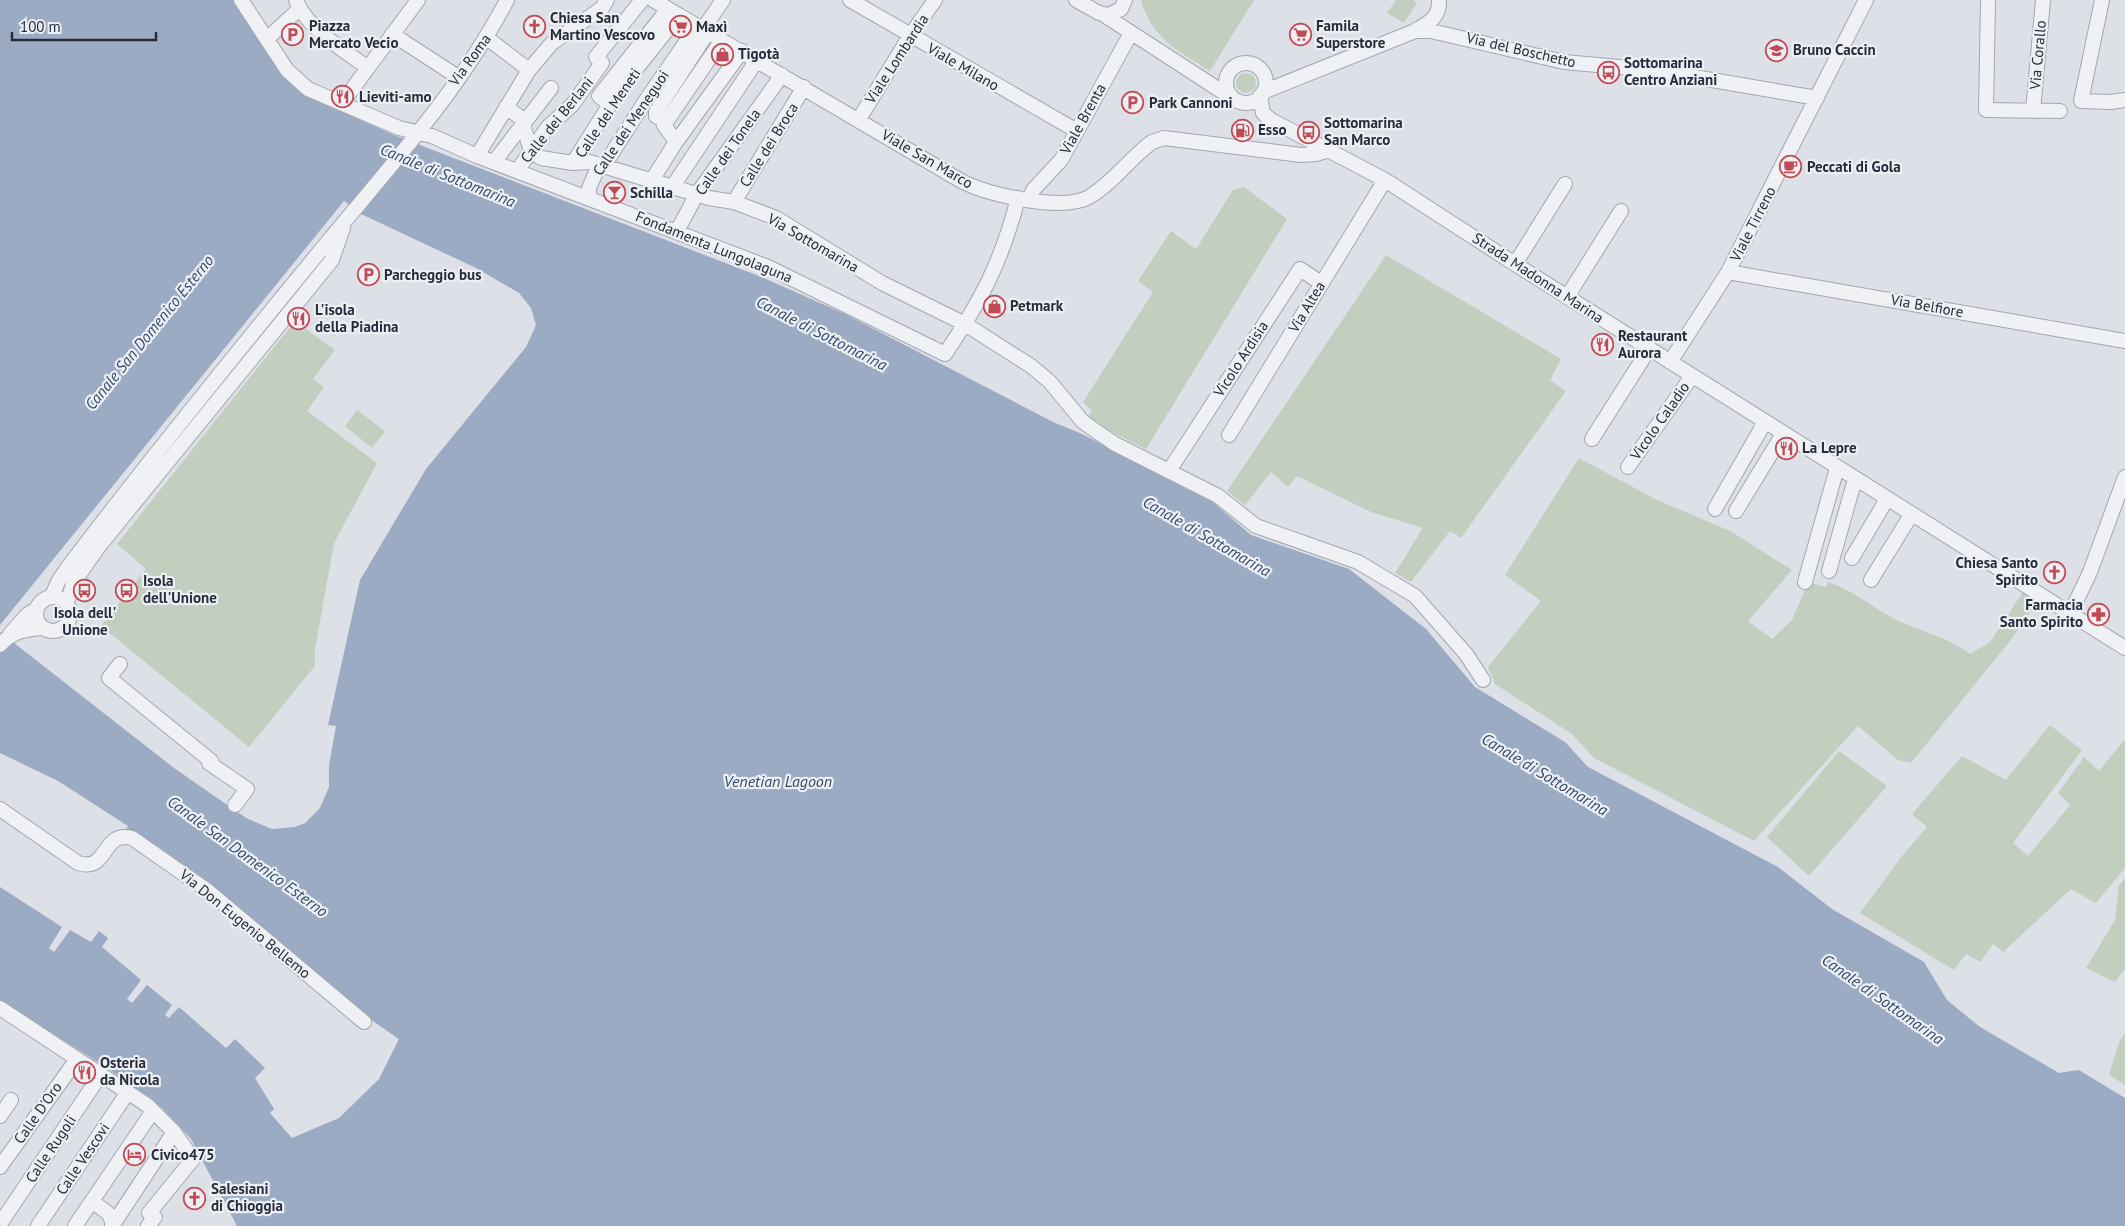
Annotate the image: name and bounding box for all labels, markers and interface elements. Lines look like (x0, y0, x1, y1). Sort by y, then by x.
place label: Chiesa San Martino Vescovo (550, 8, 655, 44)
scale bar (12, 10, 156, 42)
street label: Viale Lombardia (860, 10, 933, 108)
church icon: Chiesa San Martino Vescovo (522, 15, 546, 39)
supermarket icon: Maxì (668, 15, 692, 39)
place label: Piazza Mercato Vecio (309, 16, 398, 52)
place label: Famila Superstore (1316, 16, 1386, 52)
text: 100 m (20, 17, 61, 36)
place label: Maxì (696, 17, 727, 36)
street label: Via Corallo (2025, 20, 2050, 91)
parking icon: Piazza Mercato Vecio (281, 23, 305, 47)
supermarket icon: Famila Superstore (1288, 23, 1312, 47)
street label: Via del Boschetto (1464, 27, 1578, 71)
street label: Via Roma (444, 30, 495, 90)
street label: Viale Milano (923, 38, 1003, 95)
school or university icon: Bruno Caccin (1765, 38, 1789, 62)
place label: Bruno Caccin (1793, 40, 1876, 59)
shop icon: Tigotà (710, 42, 734, 66)
place label: Tigotà (738, 44, 779, 63)
place label: Sottomarina Centro Anziani (1624, 53, 1717, 89)
bus stop icon: Sottomarina Centro Anziani (1596, 60, 1620, 84)
street label: Calle dei Meneti (571, 64, 645, 161)
street label: Calle dei Meneguoi (588, 66, 673, 179)
street label: Calle dei Berlani (516, 73, 597, 167)
street label: Viale Brenta (1055, 80, 1110, 158)
restaurant icon: Lieviti-amo (331, 85, 355, 109)
place label: Lieviti-amo (359, 87, 432, 106)
parking icon: Park Cannoni (1121, 91, 1145, 115)
place label: Park Cannoni (1149, 93, 1233, 112)
street label: Calle dei Broca (735, 99, 802, 190)
street label: Calle dei Tonela (691, 105, 764, 199)
place label: Sottomarina San Marco (1324, 113, 1403, 149)
fuel station icon: Esso (1230, 118, 1254, 142)
place label: Esso (1258, 120, 1287, 139)
bus stop icon: Sottomarina San Marco (1296, 120, 1320, 144)
street label: Viale San Marco (877, 124, 976, 192)
water label: Canale di Sottomarina (377, 139, 519, 211)
cafe icon: Peccati di Gola (1779, 155, 1803, 179)
place label: Peccati di Gola (1807, 157, 1901, 176)
bar icon: Schilla (602, 181, 626, 205)
place label: Schilla (630, 183, 673, 202)
street label: Viale Tirreno (1725, 183, 1780, 265)
street label: Fondamenta Lungolaguna (633, 206, 795, 287)
street label: Via Sottomarina (763, 208, 862, 276)
street label: Strada Madonna Marina (1469, 228, 1607, 327)
water label: Canale San Domenico Esterno (80, 250, 218, 414)
parking icon: Parcheggio bus (356, 263, 380, 287)
place label: Parcheggio bus (384, 265, 481, 284)
street label: Via Altea (1283, 278, 1329, 337)
street label: Via Belfiore (1888, 290, 1965, 321)
water label: Canale di Sottomarina (753, 291, 891, 375)
shop icon: Petmark (982, 294, 1006, 318)
place label: Petmark (1010, 296, 1064, 315)
place label: L'isola della Piadina (315, 300, 399, 336)
restaurant icon: L'isola della Piadina (287, 307, 311, 331)
street label: Vicolo Ardisia (1208, 317, 1272, 401)
place label: Restaurant Aurora (1618, 326, 1688, 362)
restaurant icon: Restaurant Aurora (1590, 333, 1614, 357)
street label: Vicolo Caladio (1625, 378, 1694, 464)
restaurant icon: La Lepre (1774, 436, 1798, 460)
place label: La Lepre (1802, 438, 1857, 457)
water label: Canale di Sottomarina (1140, 491, 1275, 581)
place label: Chiesa Santo Spirito (1955, 553, 2038, 589)
church icon: Chiesa Santo Spirito (2042, 560, 2066, 584)
place label: Isola dell'Unione (143, 571, 217, 607)
bus stop icon: Isola dell' Unione (73, 578, 97, 602)
bus stop icon: Isola dell'Unione (115, 578, 139, 602)
place label: Farmacia Santo Spirito (2000, 595, 2083, 631)
pharmacy icon: Farmacia Santo Spirito (2087, 602, 2111, 626)
place label: Isola dell' Unione (54, 603, 117, 639)
water label: Canale di Sottomarina (1478, 728, 1612, 820)
water label: Venetian Lagoon (724, 771, 832, 791)
water label: Canale San Domenico Esterno (164, 791, 332, 921)
street label: Via Don Eugenio Bellemo (175, 864, 315, 982)
water label: Canale di Sottomarina (1818, 949, 1948, 1049)
place label: Osteria da Nicola (100, 1053, 159, 1089)
restaurant icon: Osteria da Nicola (72, 1060, 96, 1084)
street label: Calle D'Oro (9, 1078, 66, 1147)
street label: Calle Rugoli (21, 1111, 80, 1186)
street label: Calle Vescovi (52, 1119, 114, 1198)
hotel icon: Civico475 (123, 1143, 147, 1167)
place label: Civico475 (151, 1145, 214, 1164)
place label: Salesiani di Chioggia (211, 1179, 283, 1215)
church icon: Salesiani di Chioggia (183, 1186, 207, 1210)

